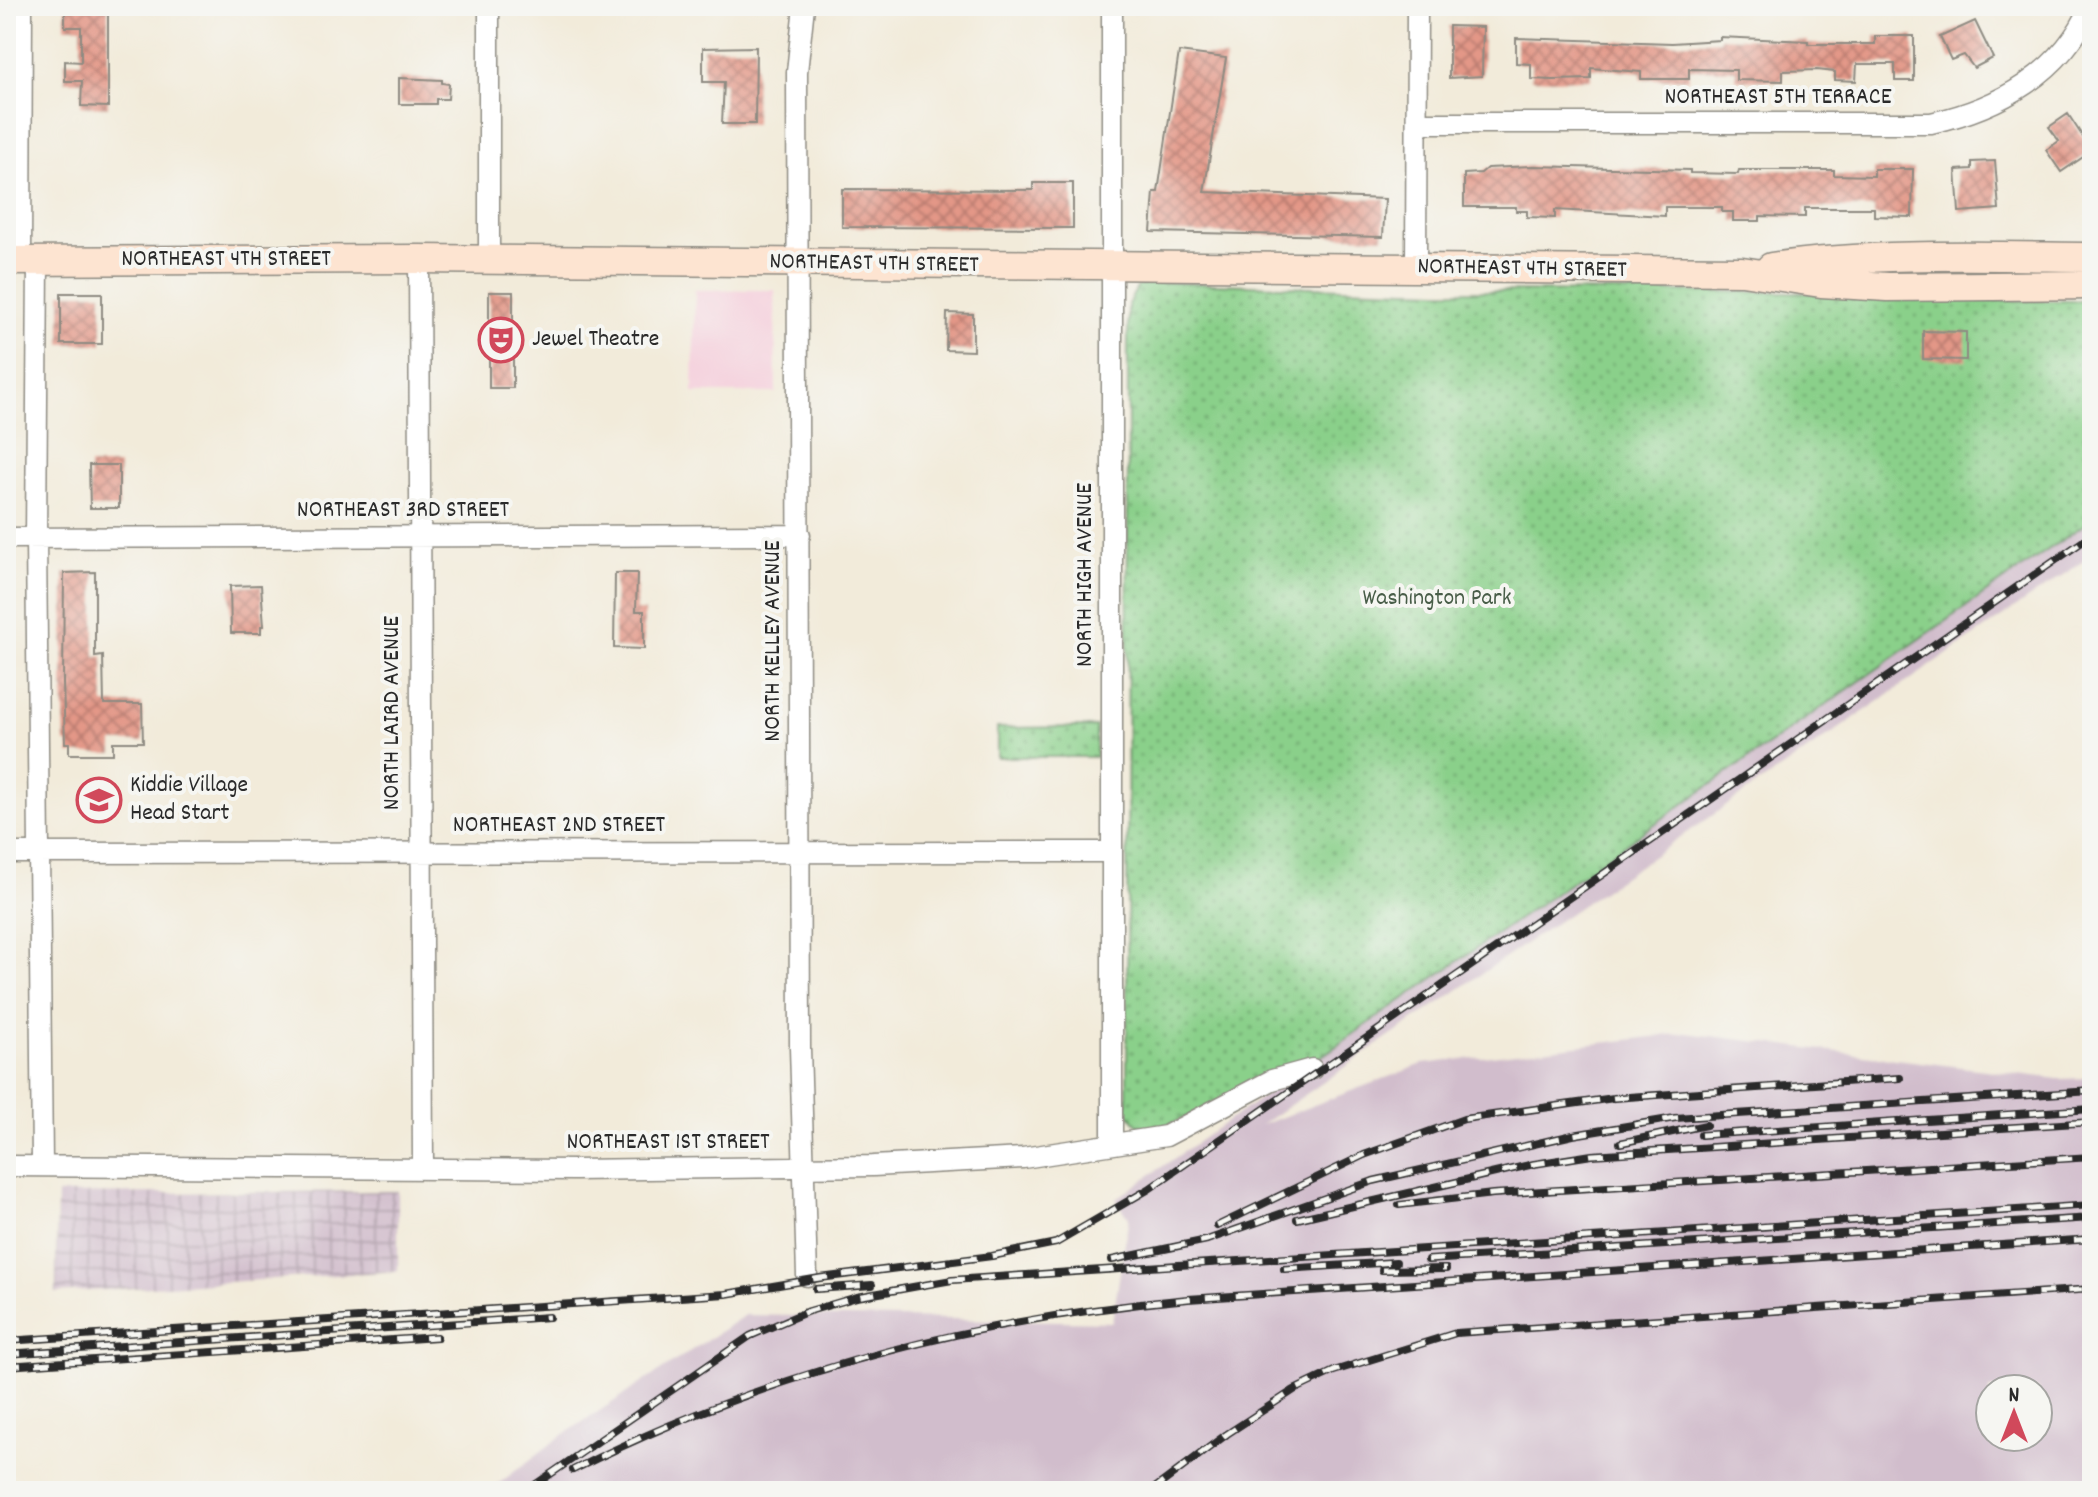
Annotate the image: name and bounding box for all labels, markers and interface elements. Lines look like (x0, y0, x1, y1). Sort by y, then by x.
street label: NORTHEAST 5TH TERRACE (1664, 81, 1892, 115)
street label: NORTHEAST 4TH STREET (121, 243, 331, 277)
street label: NORTHEAST 4TH STREET (769, 245, 979, 283)
street label: NORTHEAST 4TH STREET (1417, 250, 1627, 288)
theatre icon: Jewel Theatre (477, 316, 525, 364)
place label: Jewel Theatre (532, 323, 659, 357)
street label: NORTH HIGH AVENUE (1069, 483, 1103, 667)
street label: NORTHEAST 3RD STREET (297, 494, 510, 528)
street label: NORTH KELLEY AVENUE (757, 540, 791, 742)
park label: Washington Park (1362, 582, 1512, 616)
street label: NORTH LAIRD AVENUE (376, 616, 410, 810)
place label: Kiddie Village Head Start (130, 769, 248, 831)
school or university icon: Kiddie Village Head Start (75, 776, 123, 824)
street label: NORTHEAST 2ND STREET (453, 809, 666, 843)
street label: NORTHEAST 1ST STREET (566, 1126, 770, 1160)
north arrow (1974, 1373, 2054, 1453)
text: N (2009, 1381, 2020, 1412)

